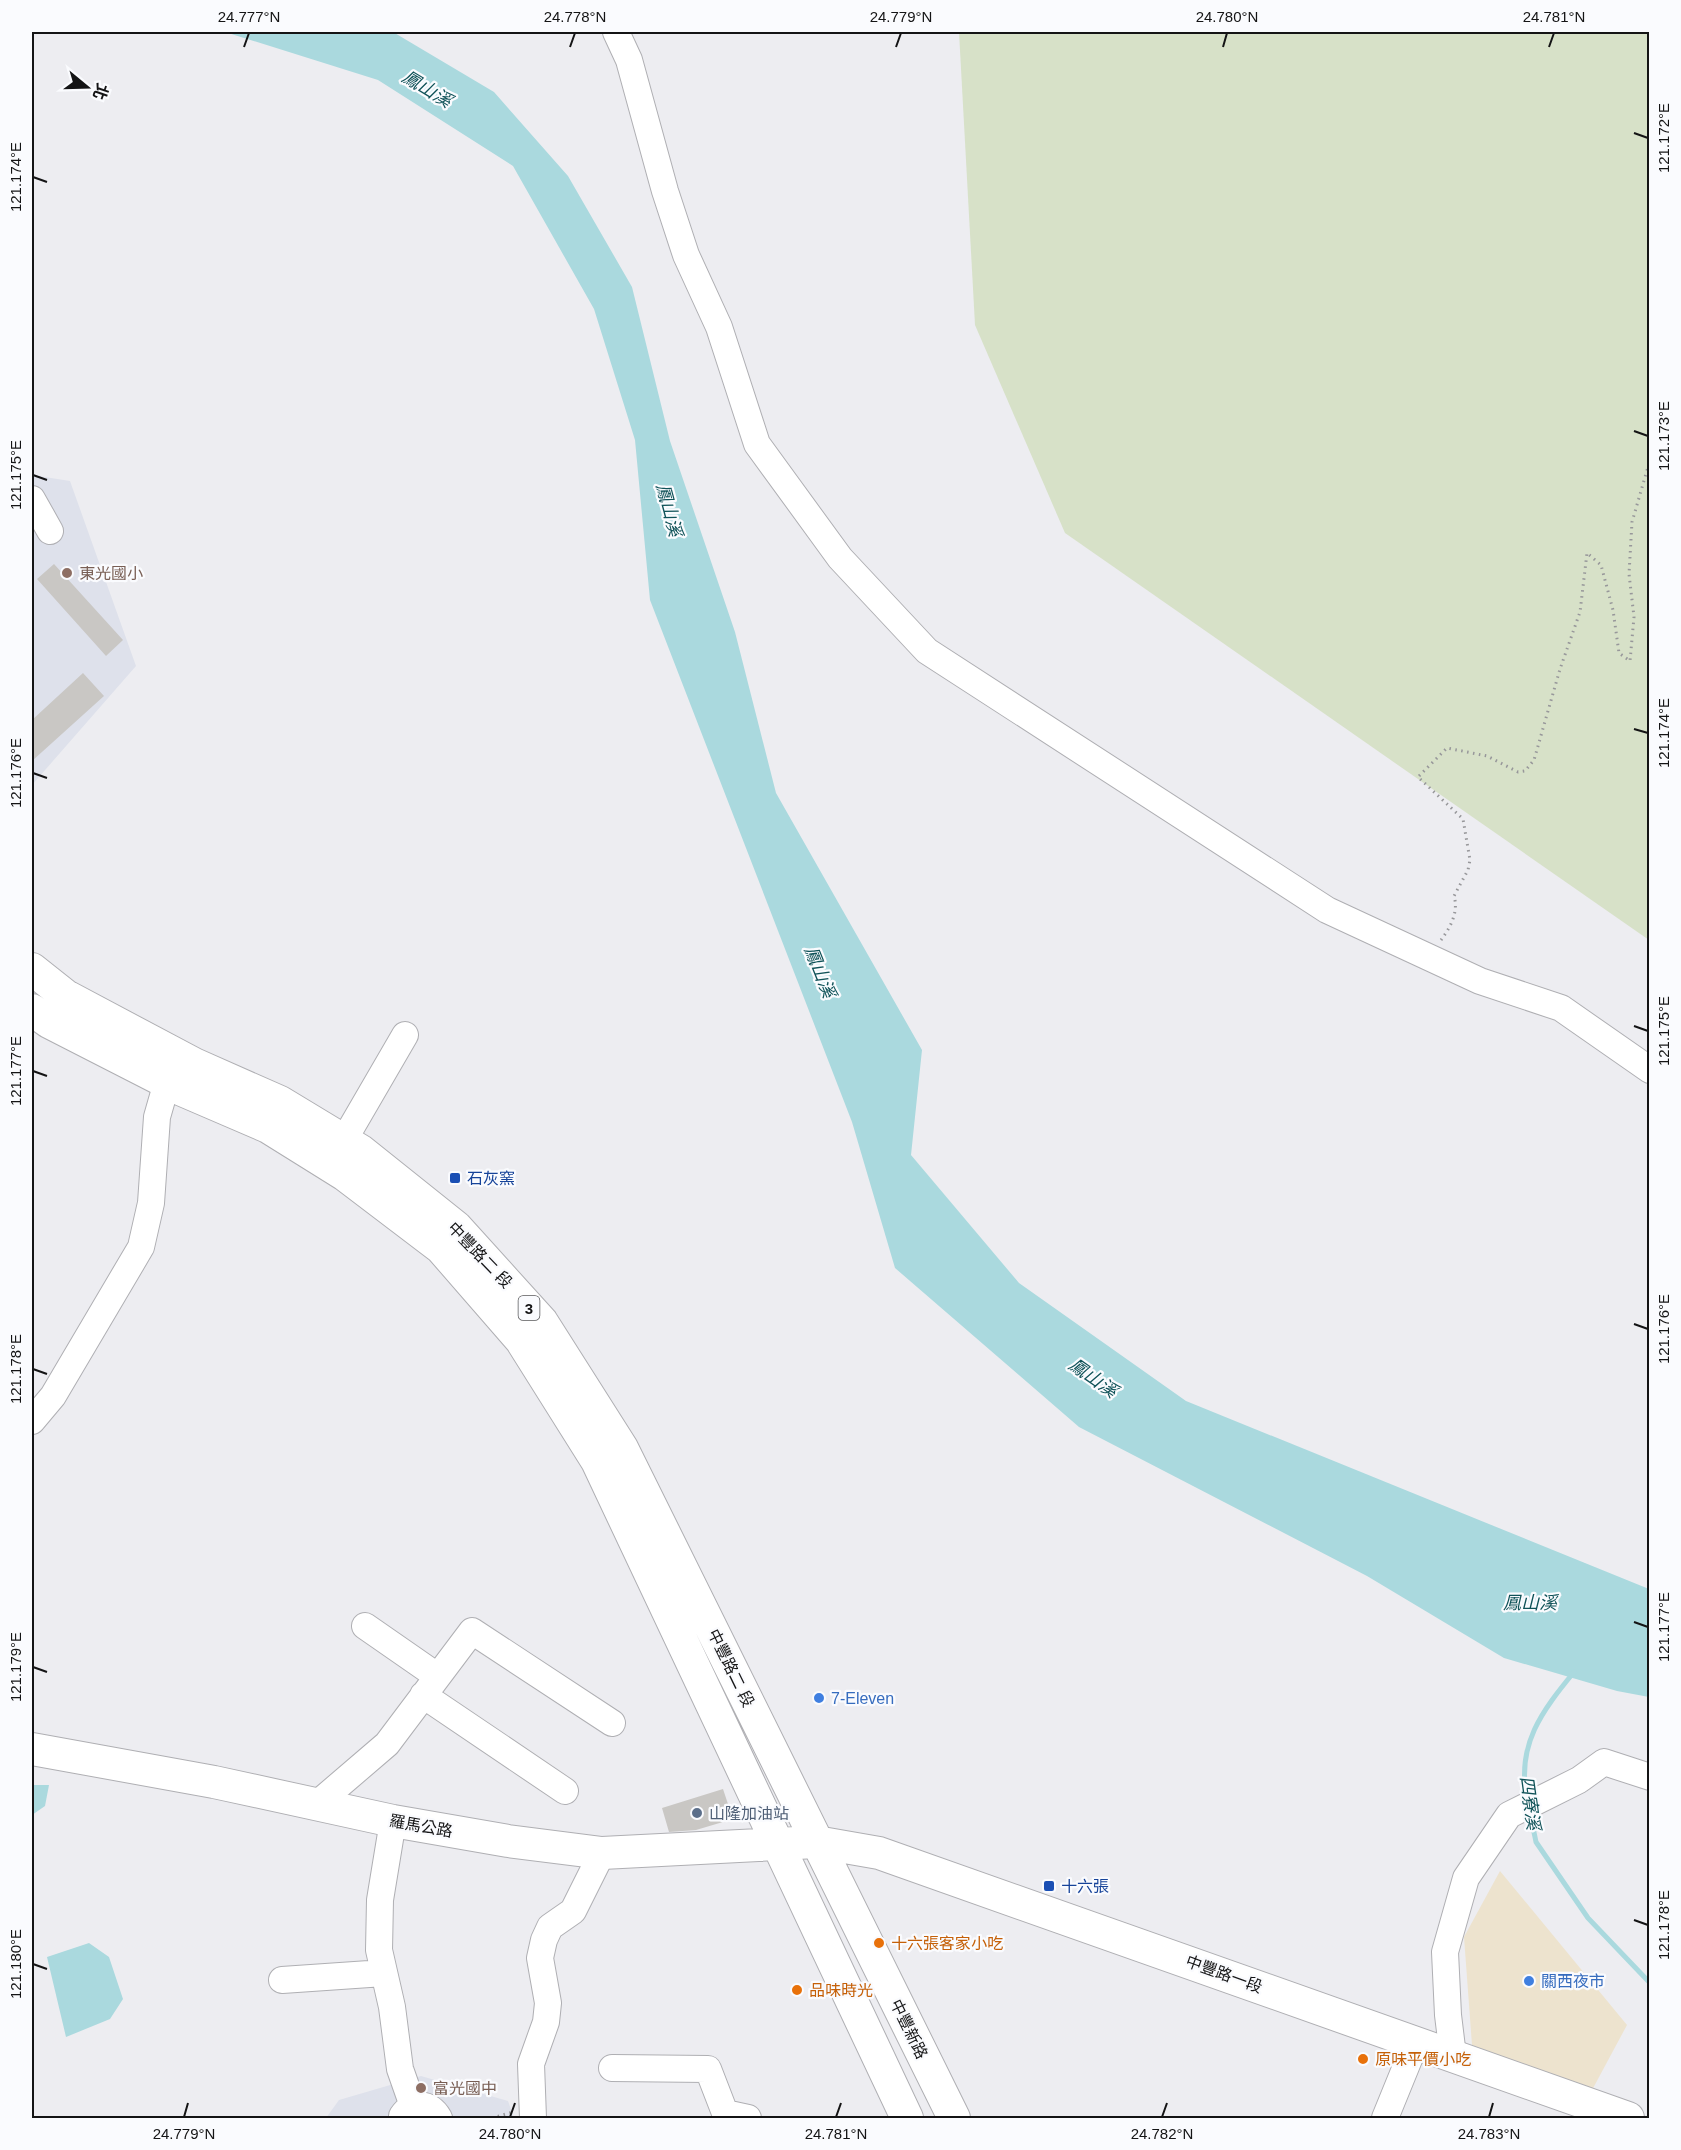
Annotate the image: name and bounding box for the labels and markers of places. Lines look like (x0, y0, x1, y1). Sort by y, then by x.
place label: 東光國小 (79, 565, 143, 582)
marker: 東光國小 (60, 566, 74, 580)
place label: 石灰窯 (467, 1170, 515, 1187)
marker: 石灰窯 (448, 1171, 462, 1185)
place label: 7-Eleven (831, 1690, 894, 1707)
marker: 7-Eleven (812, 1691, 826, 1705)
place label: 山隆加油站 (709, 1805, 789, 1822)
marker: 山隆加油站 (690, 1806, 704, 1820)
place label: 十六張 (1061, 1878, 1109, 1895)
marker: 十六張 (1042, 1879, 1056, 1893)
place label: 十六張客家小吃 (891, 1935, 1003, 1952)
marker: 十六張客家小吃 (872, 1936, 886, 1950)
place label: 關西夜市 (1541, 1973, 1605, 1990)
marker: 關西夜市 (1522, 1974, 1536, 1988)
place label: 品味時光 (809, 1982, 873, 1999)
marker: 品味時光 (790, 1983, 804, 1997)
place label: 原味平價小吃 (1375, 2051, 1471, 2068)
marker: 原味平價小吃 (1356, 2052, 1370, 2066)
place label: 富光國中 (433, 2080, 497, 2097)
marker: 富光國中 (414, 2081, 428, 2095)

